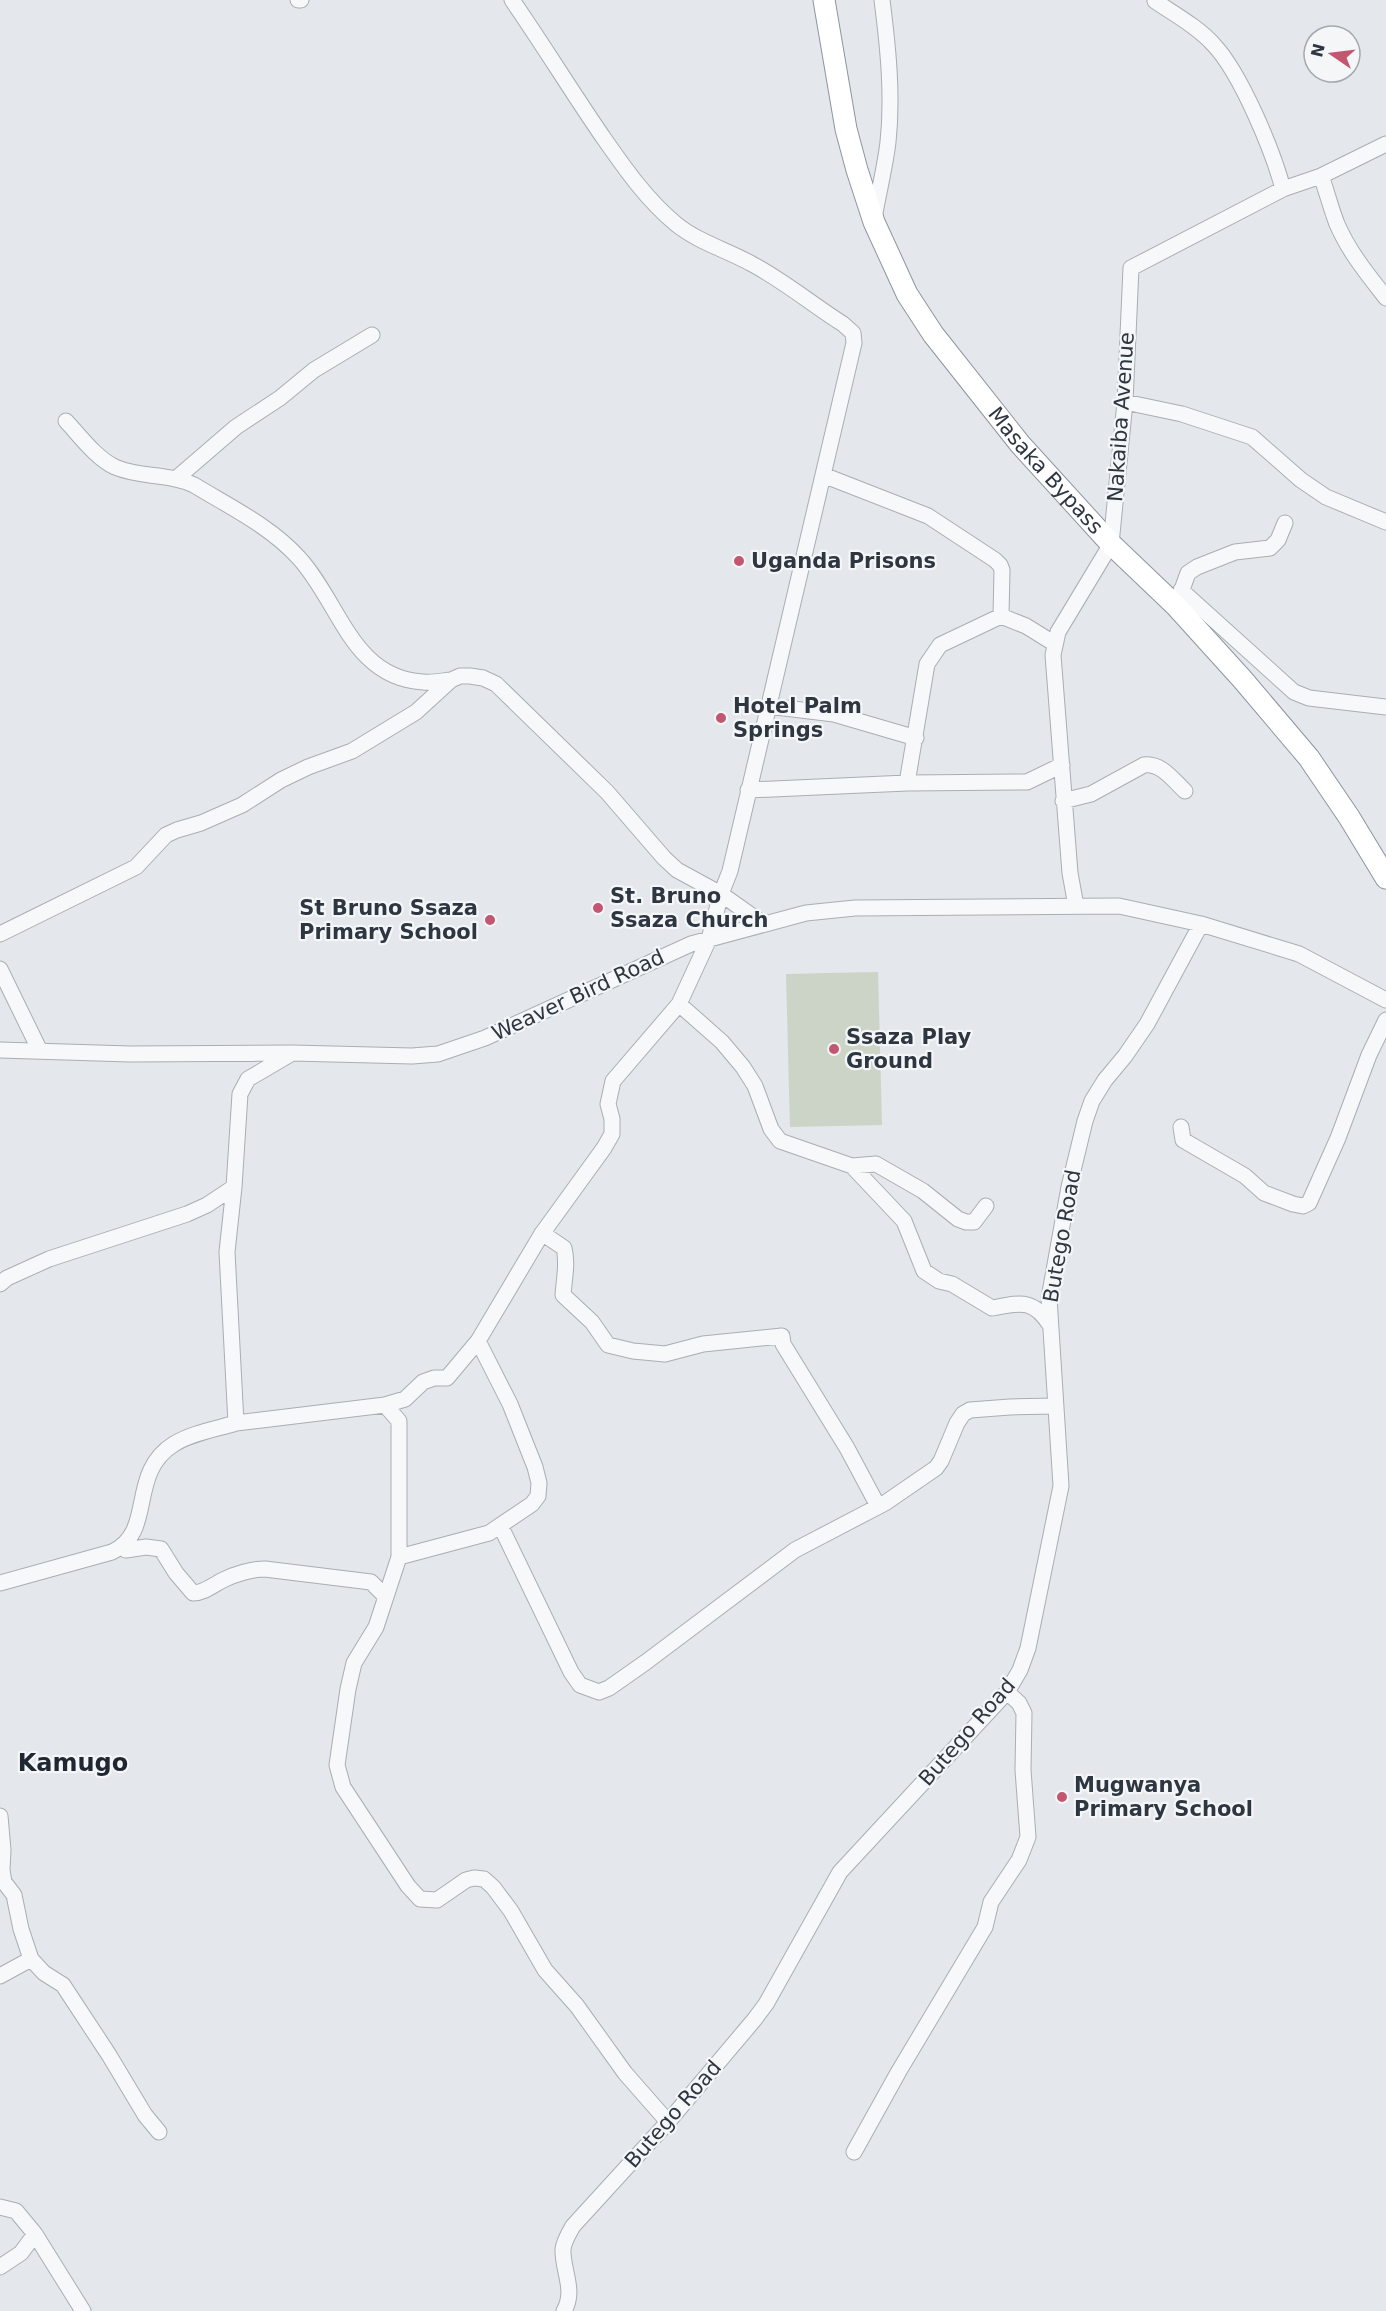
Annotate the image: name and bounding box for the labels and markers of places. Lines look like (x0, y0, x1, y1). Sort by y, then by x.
place label: Uganda Prisons (751, 549, 936, 573)
marker: Uganda Prisons (732, 554, 746, 568)
place label: Hotel Palm Springs (733, 694, 862, 742)
marker: Hotel Palm Springs (714, 711, 728, 725)
place label: St. Bruno Ssaza Church (610, 884, 769, 932)
place label: St Bruno Ssaza Primary School (299, 896, 478, 944)
marker: St. Bruno Ssaza Church (591, 901, 605, 915)
marker: St Bruno Ssaza Primary School (483, 913, 497, 927)
place label: Ssaza Play Ground (846, 1025, 972, 1073)
marker: Ssaza Play Ground (827, 1042, 841, 1056)
place label: Mugwanya Primary School (1074, 1773, 1253, 1821)
marker: Mugwanya Primary School (1055, 1790, 1069, 1804)

